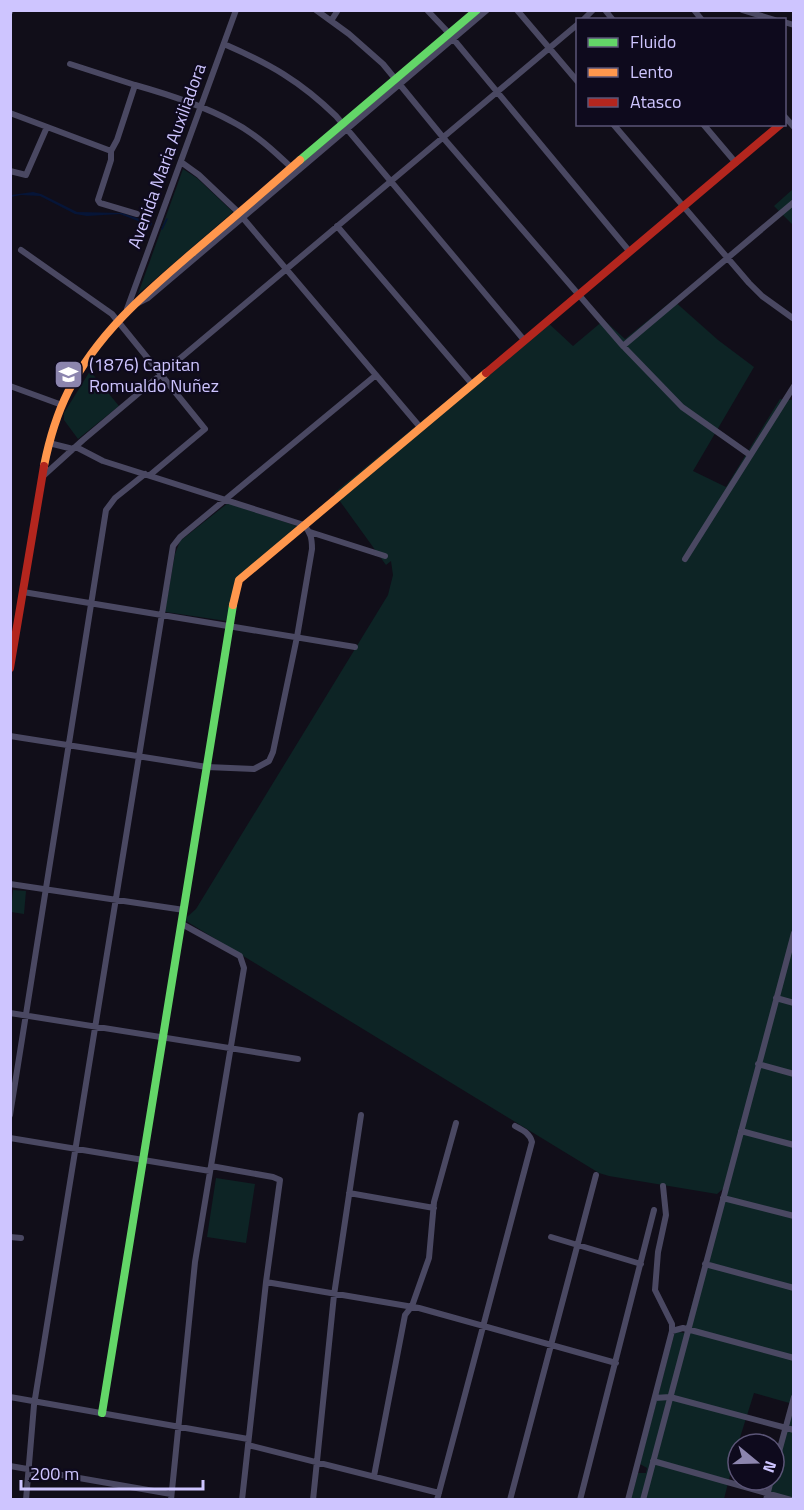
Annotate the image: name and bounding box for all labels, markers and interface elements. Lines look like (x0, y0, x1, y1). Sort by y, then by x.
legend (576, 18, 786, 126)
text: Fluido (630, 28, 676, 55)
text: Lento (630, 58, 673, 85)
street label: Avenida Maria Auxiliadora (120, 60, 213, 252)
text: Atasco (630, 88, 681, 115)
place label: (1876) Capitan Romualdo Nuñez (89, 351, 219, 399)
school or university icon: (1876) Capitan Romualdo Nuñez (52, 359, 84, 391)
north arrow (726, 1432, 786, 1492)
scale bar (21, 1453, 202, 1491)
text: N (757, 1458, 783, 1476)
text: 200 m (30, 1460, 79, 1487)

